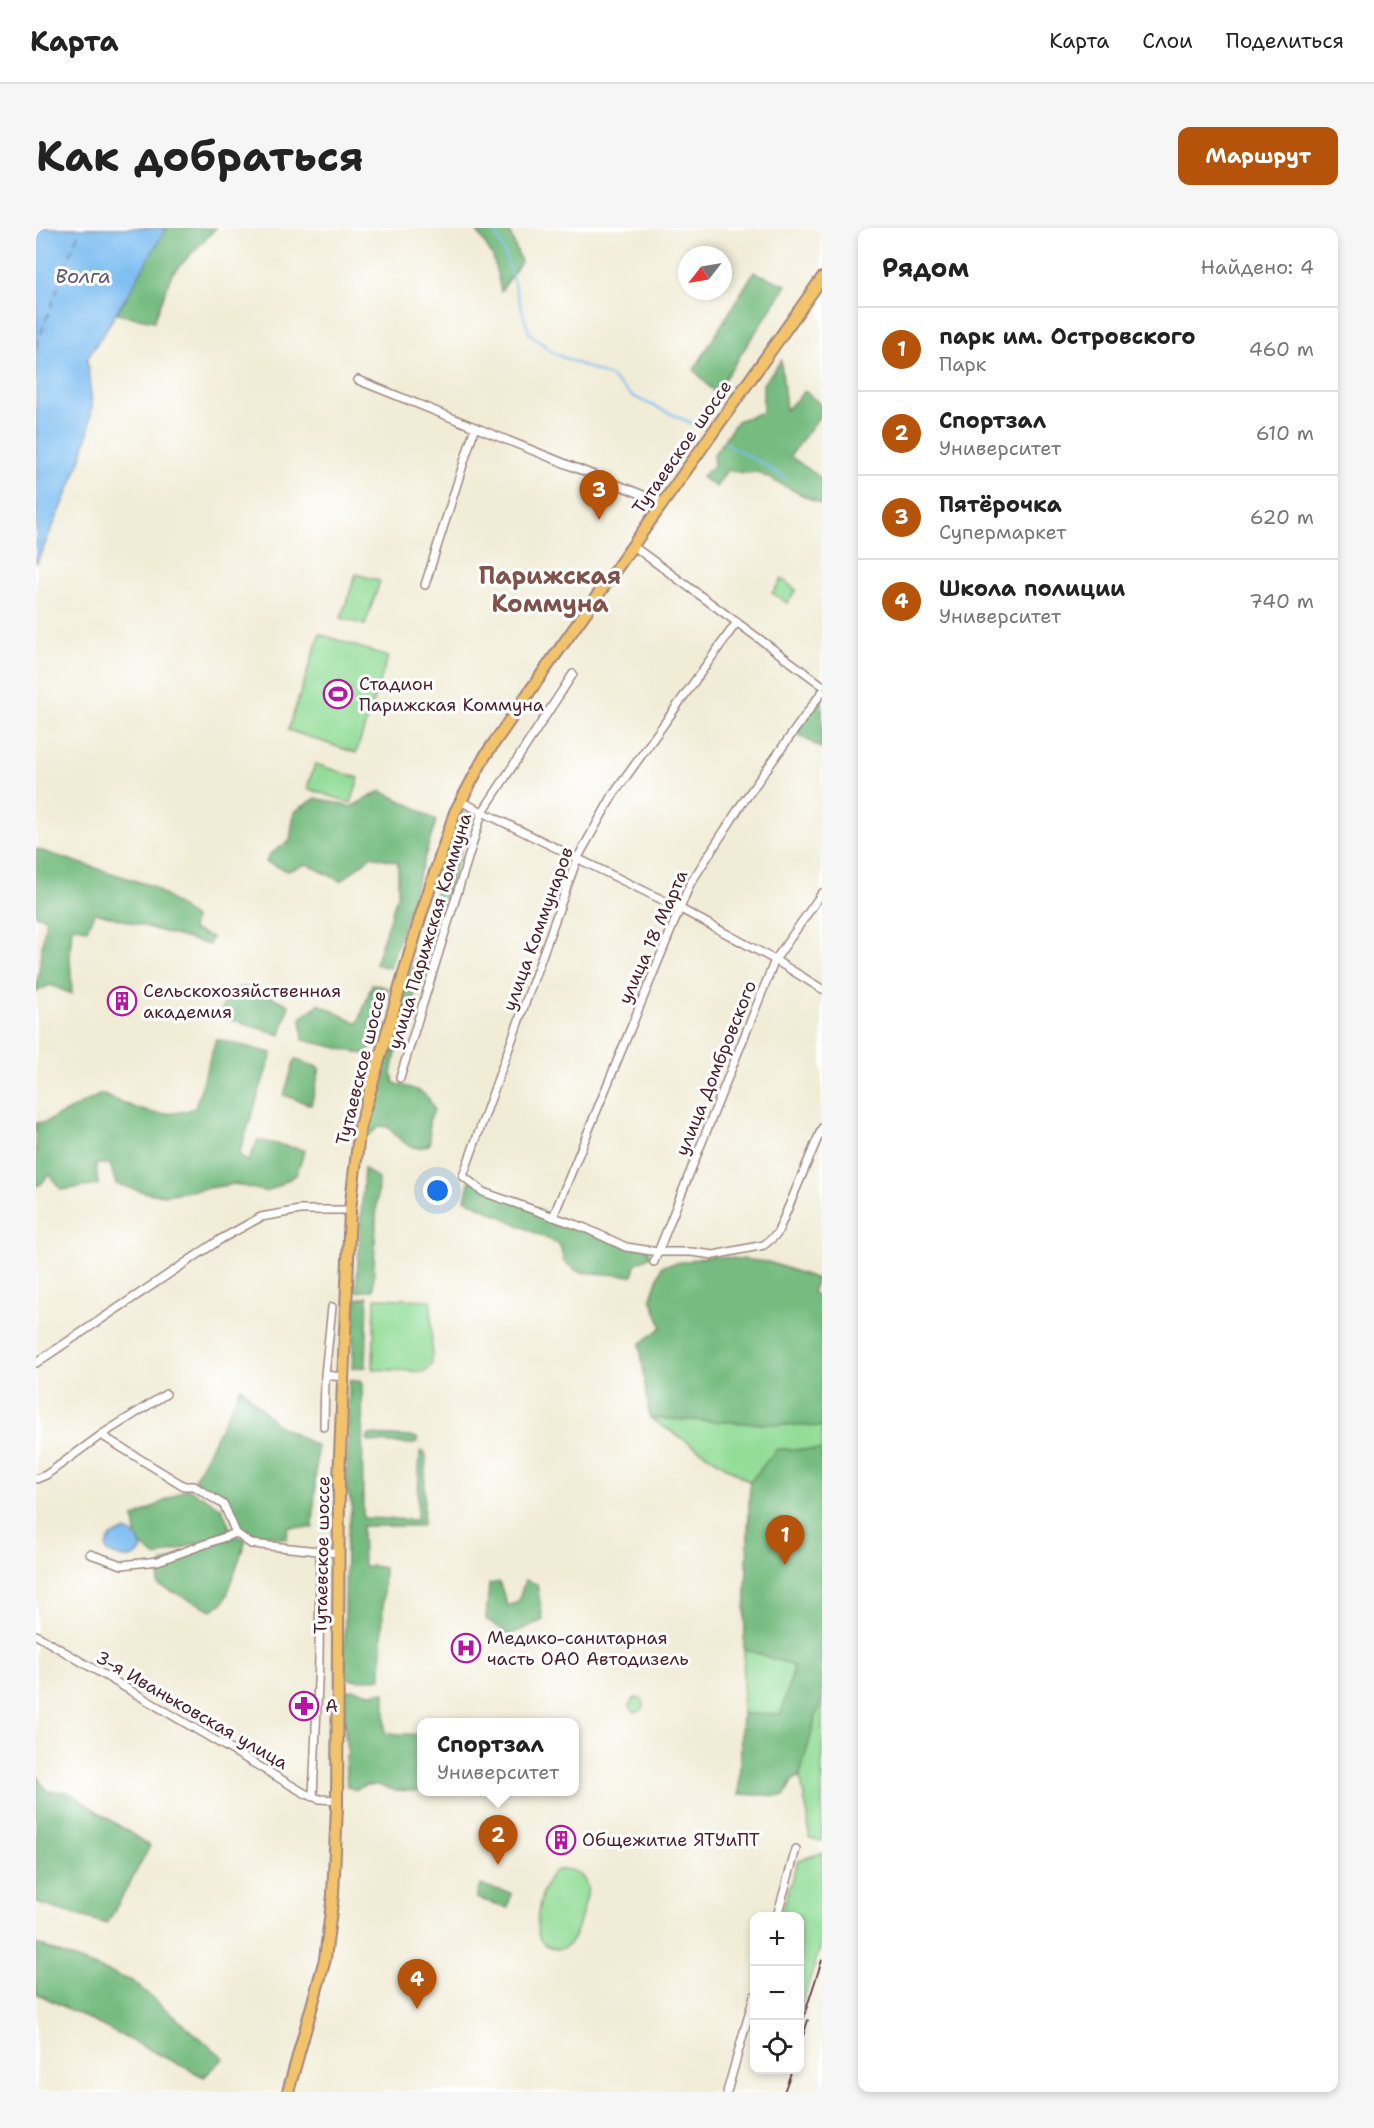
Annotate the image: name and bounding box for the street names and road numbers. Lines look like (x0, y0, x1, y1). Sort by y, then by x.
street label: Тутаевское шоссе (627, 375, 737, 519)
street label: улица Парижская Коммуна (383, 810, 477, 1052)
street label: улица Коммунаров (497, 844, 579, 1014)
street label: улица 18 Марта (613, 866, 693, 1008)
street label: улица Домбровского (670, 977, 762, 1159)
street label: Тутаевское шоссе (330, 988, 392, 1148)
street label: Тутаевское шоссе (309, 1476, 335, 1634)
street label: 3-я Иваньковская улица (92, 1645, 292, 1775)

